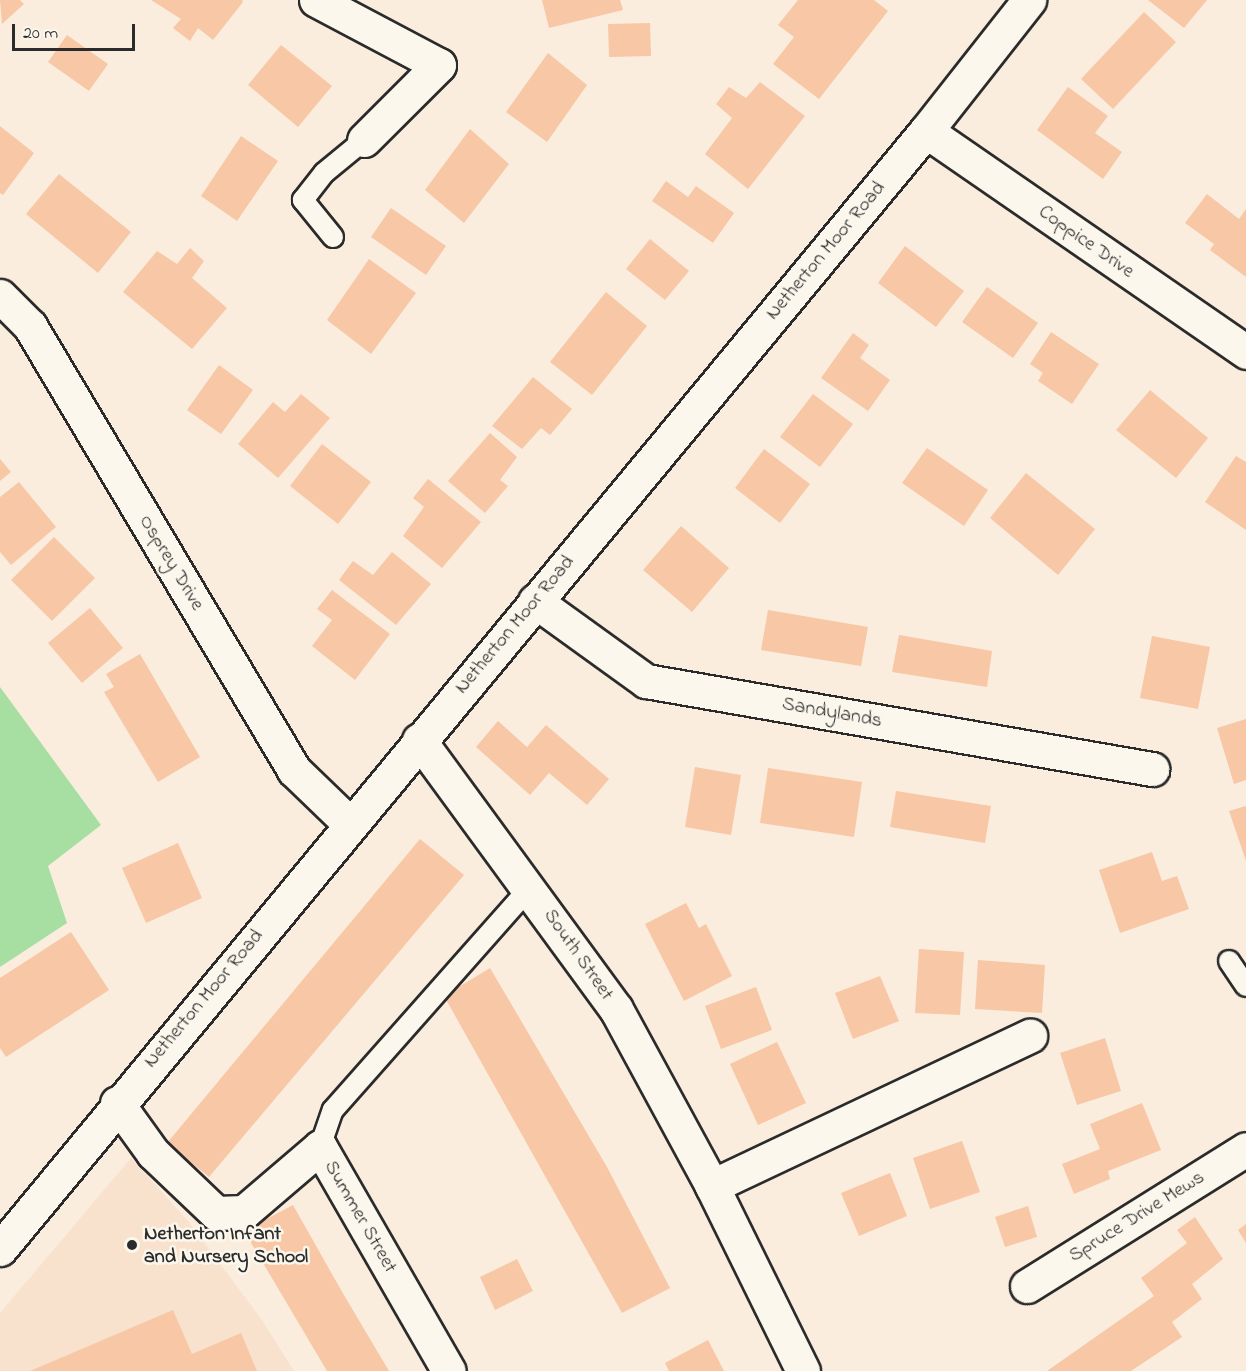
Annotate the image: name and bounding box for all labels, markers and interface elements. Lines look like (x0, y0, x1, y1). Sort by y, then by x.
scale bar (15, 12, 138, 50)
text: 20 m (23, 21, 58, 47)
street label: Netherton Moor Road (761, 177, 891, 325)
street label: Coppice Drive (1034, 200, 1138, 284)
street label: Osprey Drive (133, 511, 209, 615)
street label: Netherton Moor Road (450, 551, 580, 699)
street label: Sandylands (780, 692, 884, 734)
street label: South Street (538, 905, 618, 1005)
street label: Netherton Moor Road (139, 925, 269, 1073)
street label: Summer Street (318, 1157, 402, 1277)
street label: Spruce Drive Mews (1065, 1166, 1209, 1268)
place label: Netherton Infant and Nursery School (144, 1222, 308, 1269)
marker: Netherton Infant and Nursery School (125, 1238, 139, 1252)

